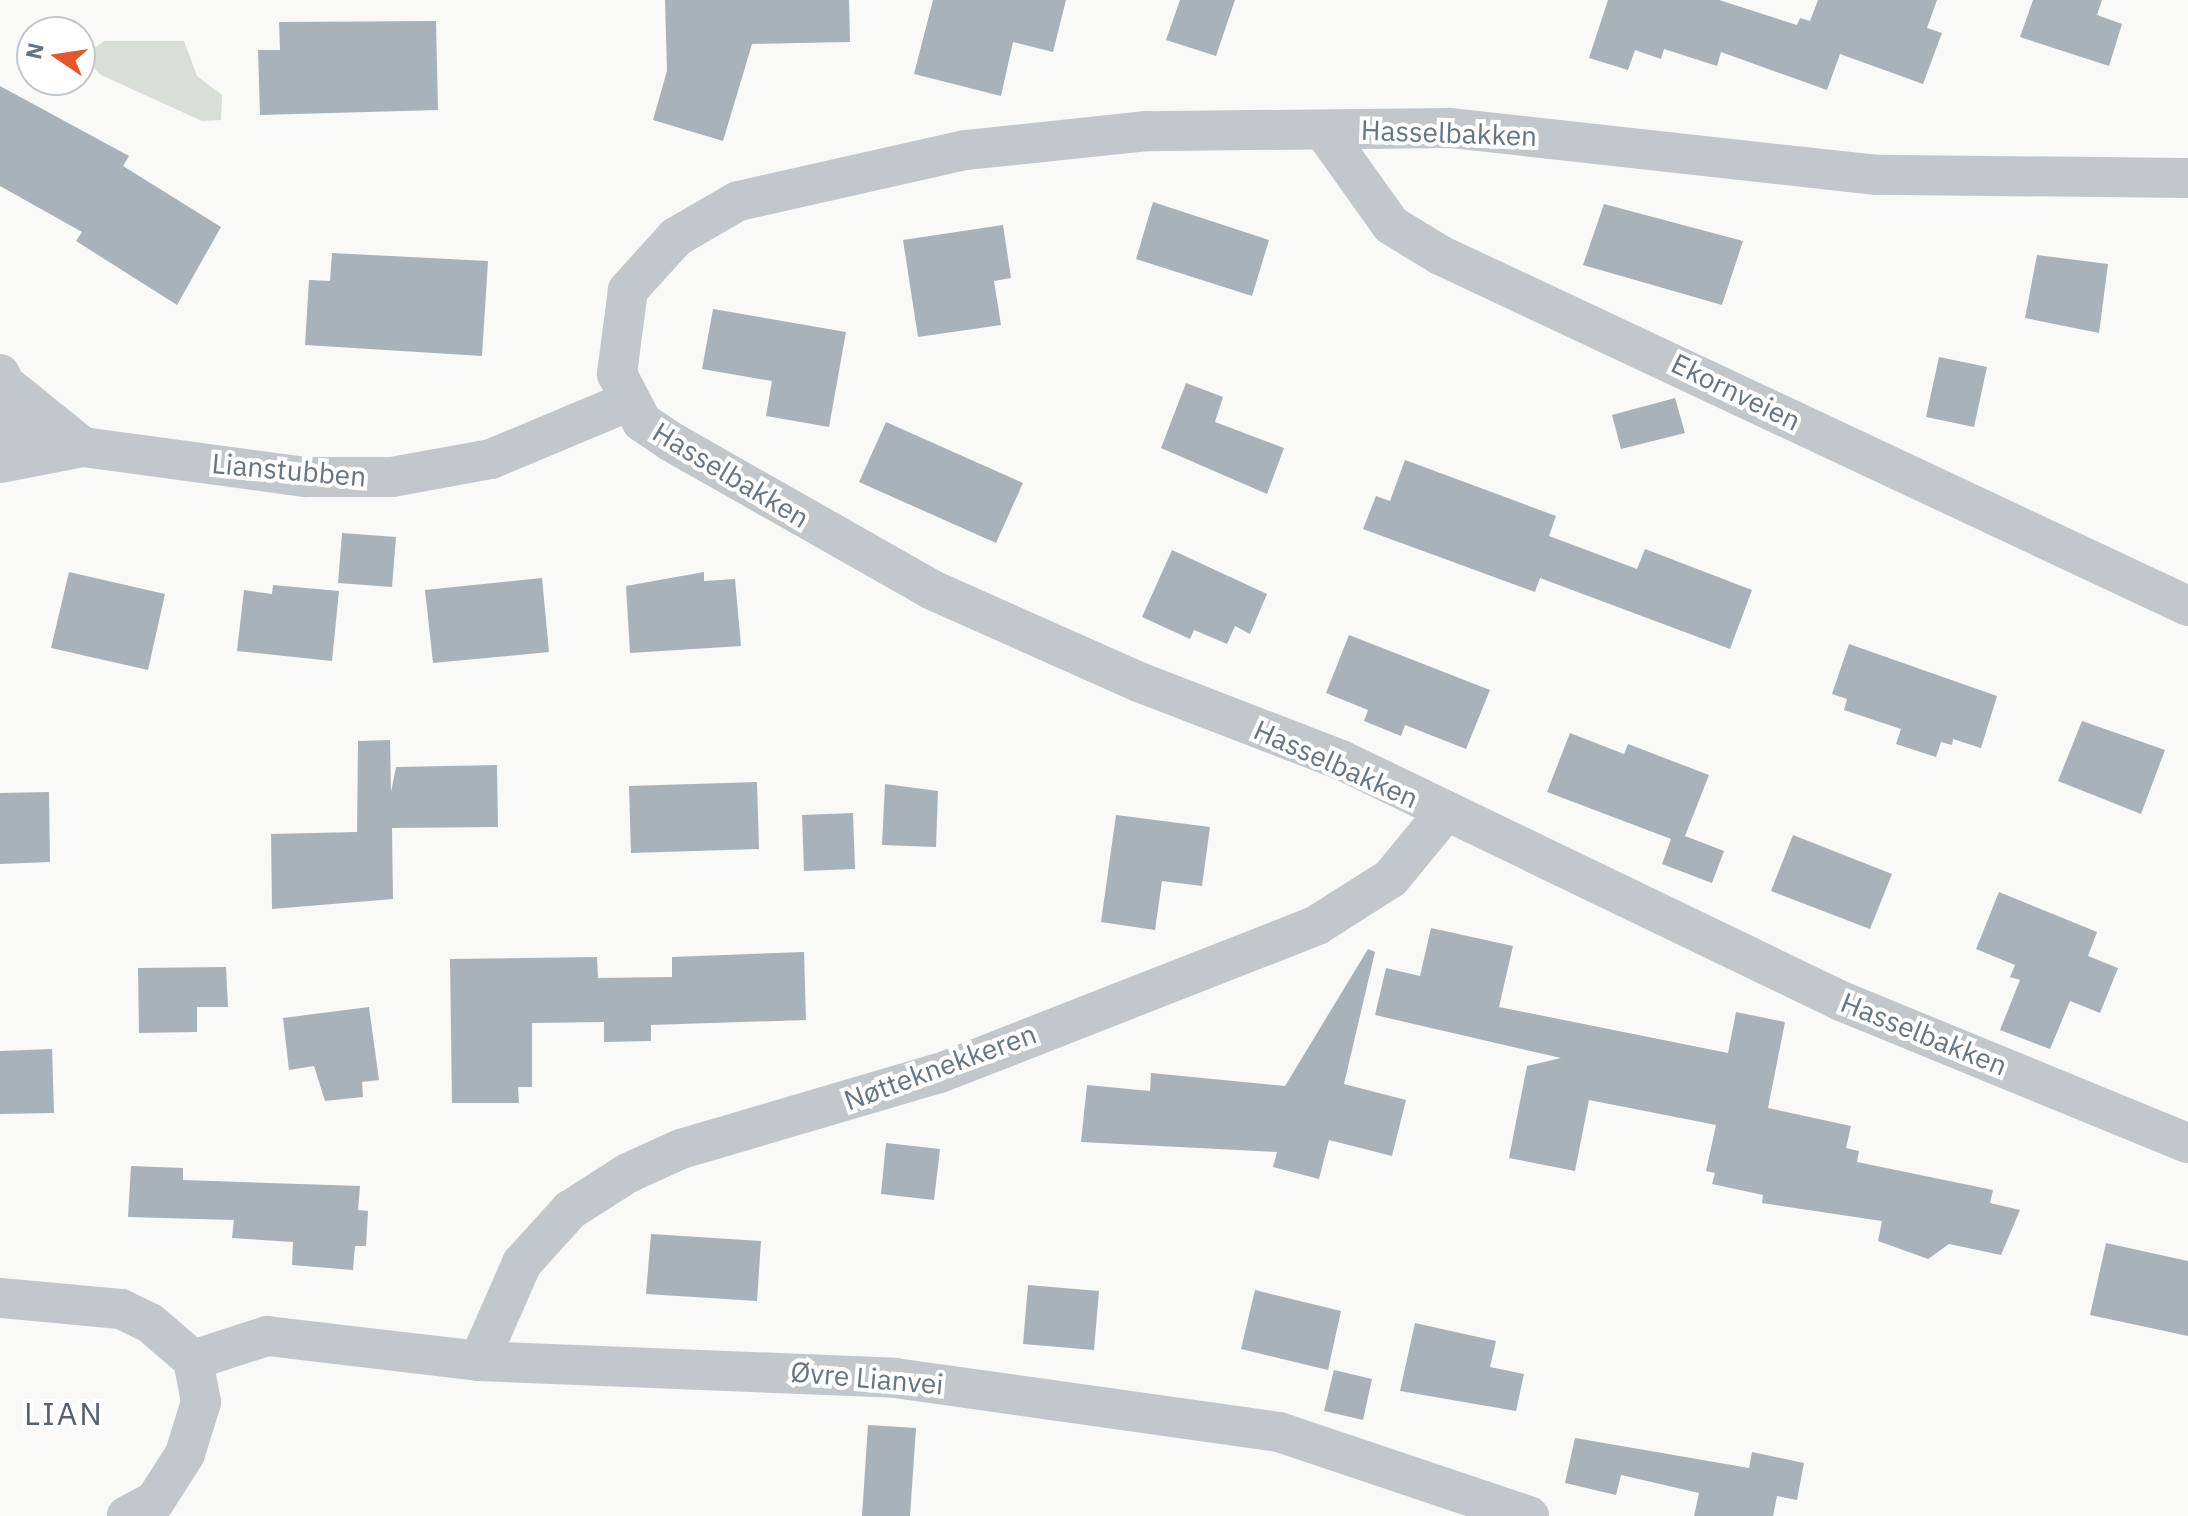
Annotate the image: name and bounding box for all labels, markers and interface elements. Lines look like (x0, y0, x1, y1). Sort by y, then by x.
north arrow (16, 16, 96, 96)
text: N (18, 40, 50, 62)
street label: Hasselbakken (1360, 113, 1538, 153)
street label: Ekornveien (1666, 346, 1806, 438)
street label: Hasselbakken (647, 415, 815, 535)
street label: Lianstubben (210, 447, 368, 493)
street label: Hasselbakken (1249, 713, 1423, 815)
street label: Hasselbakken (1836, 985, 2012, 1083)
street label: Nøtteknekkeren (839, 1017, 1041, 1117)
street label: Øvre Lianvei (789, 1355, 945, 1401)
district label: LIAN (24, 1394, 104, 1432)

